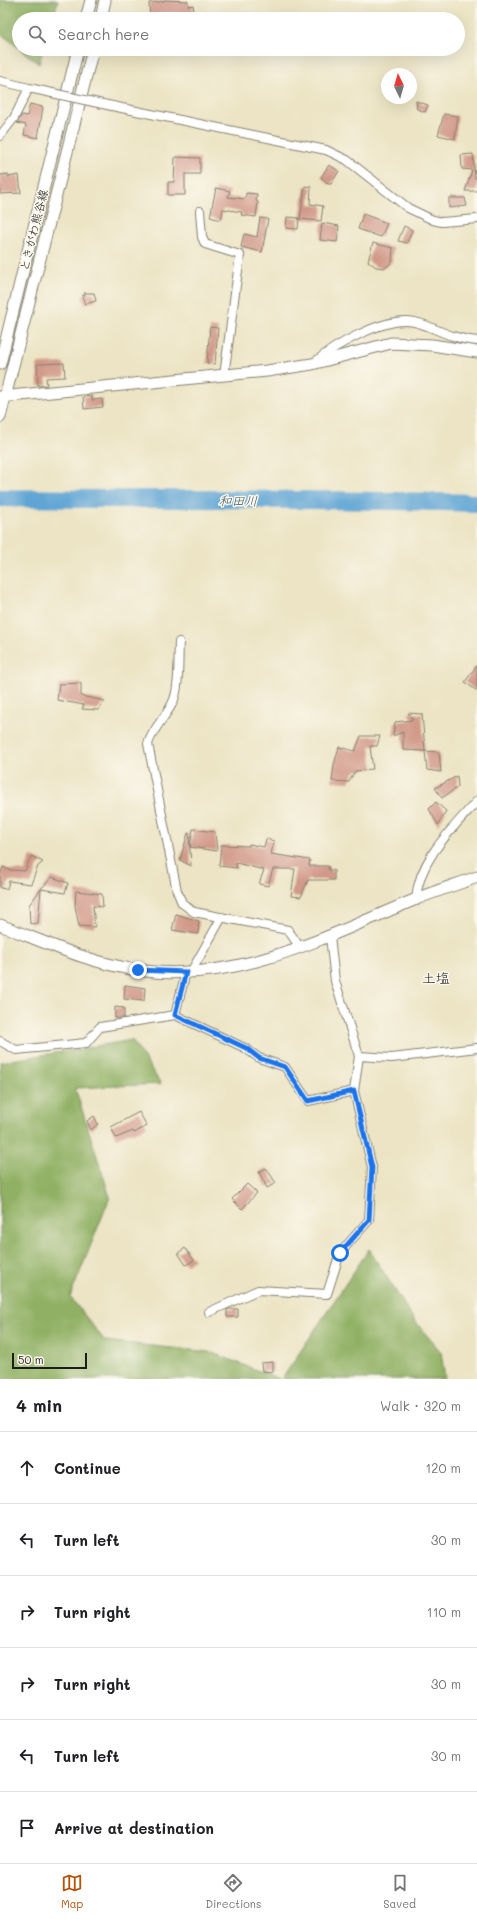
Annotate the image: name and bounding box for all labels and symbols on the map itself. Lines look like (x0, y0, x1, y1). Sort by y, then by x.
north arrow (381, 68, 417, 104)
street label: ときがわ熊谷線 (15, 187, 51, 273)
water label: 和田川 (218, 491, 258, 509)
route end (129, 961, 147, 979)
district label: 土塩 (422, 968, 450, 987)
route start (331, 1244, 349, 1262)
scale bar (12, 1351, 87, 1370)

